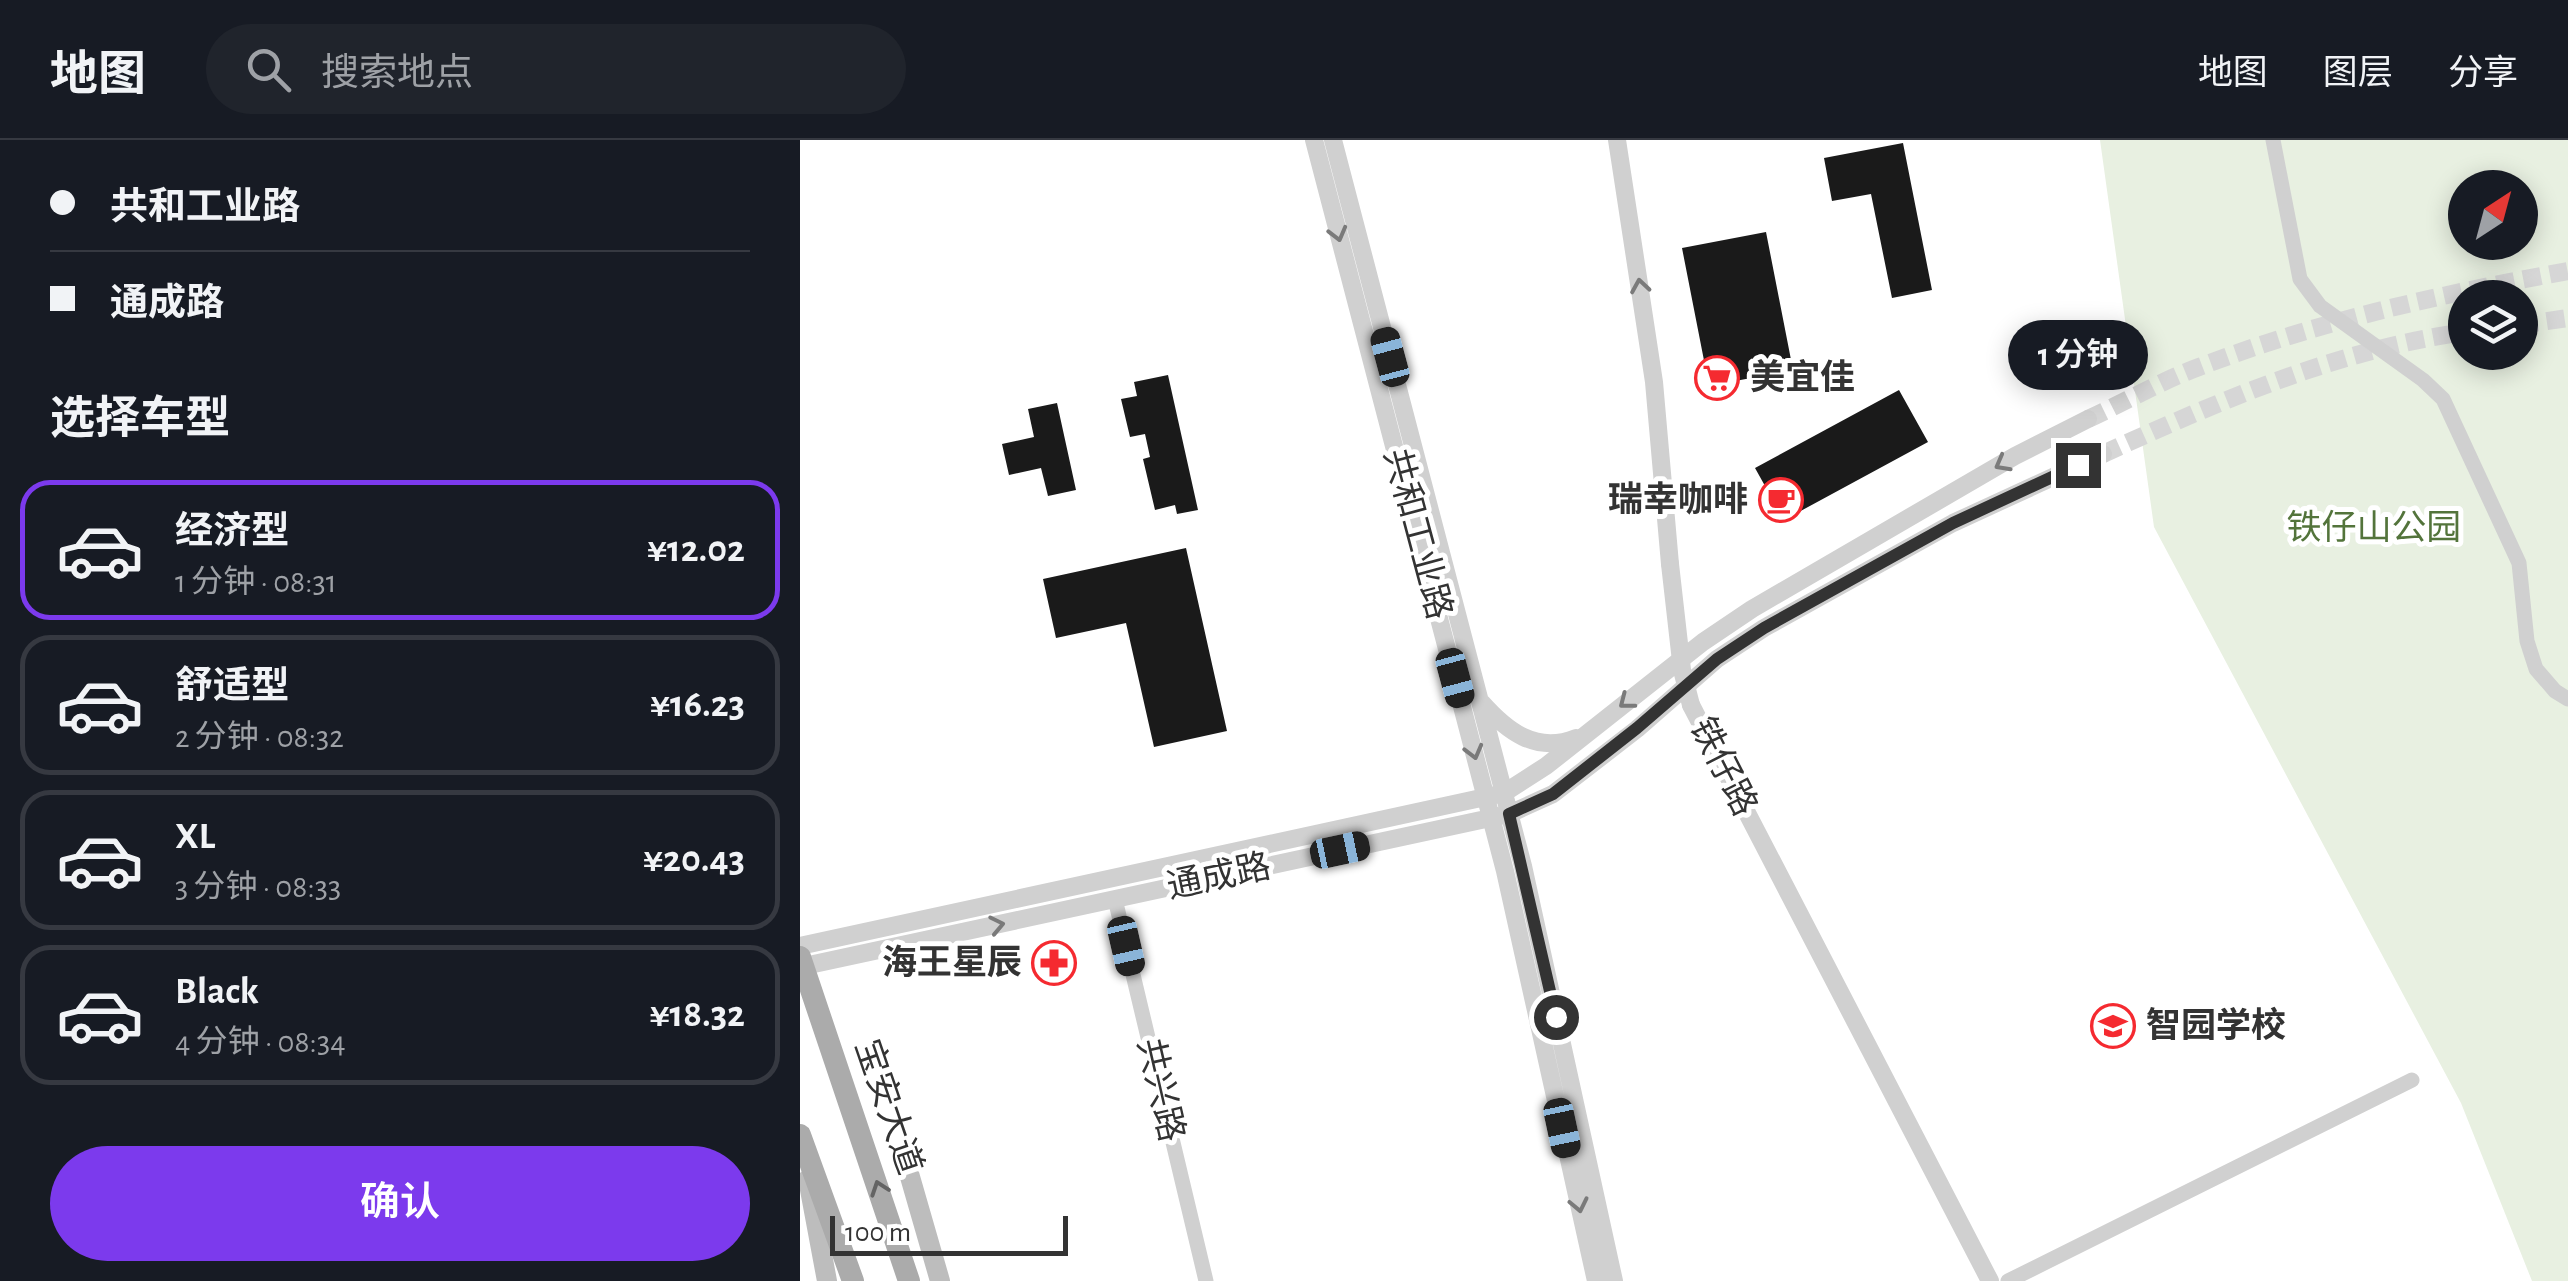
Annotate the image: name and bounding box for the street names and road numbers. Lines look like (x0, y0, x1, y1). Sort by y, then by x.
street label: 共和工业路 (1377, 444, 1458, 623)
street label: 铁仔路 (1684, 711, 1764, 822)
street label: 通成路 (1164, 847, 1274, 905)
street label: 宝安大道 (849, 1034, 929, 1179)
street label: 共兴路 (1131, 1034, 1191, 1145)

